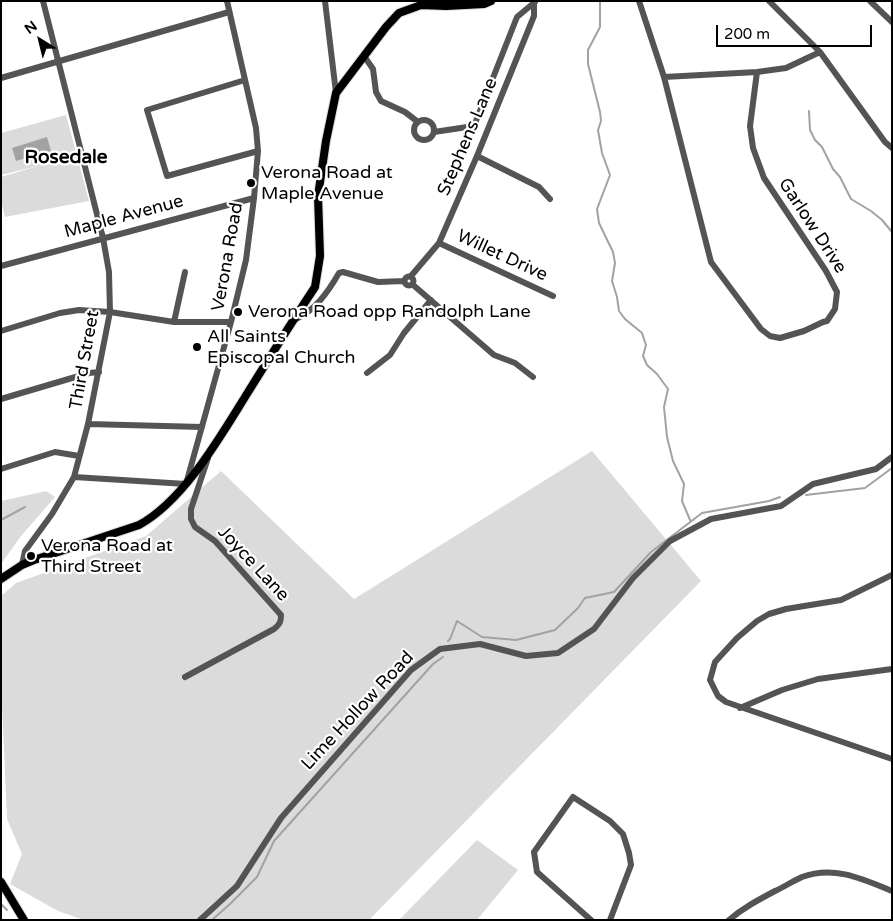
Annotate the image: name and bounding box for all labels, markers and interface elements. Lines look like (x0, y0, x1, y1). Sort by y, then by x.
north arrow (15, 15, 65, 65)
scale bar (718, 15, 874, 47)
text: N (21, 17, 40, 38)
text: 200 m (724, 25, 770, 43)
street label: Stephens Lane (433, 75, 503, 199)
district label: Rosedale (24, 147, 108, 169)
place label: Verona Road at Maple Avenue (261, 162, 393, 204)
street label: Garlow Drive (773, 174, 851, 278)
marker: Verona Road at Maple Avenue (245, 177, 257, 189)
street label: Maple Avenue (62, 191, 186, 243)
street label: Verona Road (208, 201, 248, 313)
street label: Willet Drive (453, 226, 551, 286)
place label: Verona Road opp Randolph Lane (248, 301, 531, 323)
marker: Verona Road opp Randolph Lane (232, 306, 244, 318)
street label: Third Street (66, 309, 104, 411)
place label: All Saints Episcopal Church (207, 326, 355, 368)
marker: All Saints Episcopal Church (191, 341, 203, 353)
street label: Joyce Lane (213, 522, 293, 606)
place label: Verona Road at Third Street (41, 535, 173, 578)
marker: Verona Road at Third Street (25, 550, 37, 562)
street label: Lime Hollow Road (297, 647, 419, 775)

